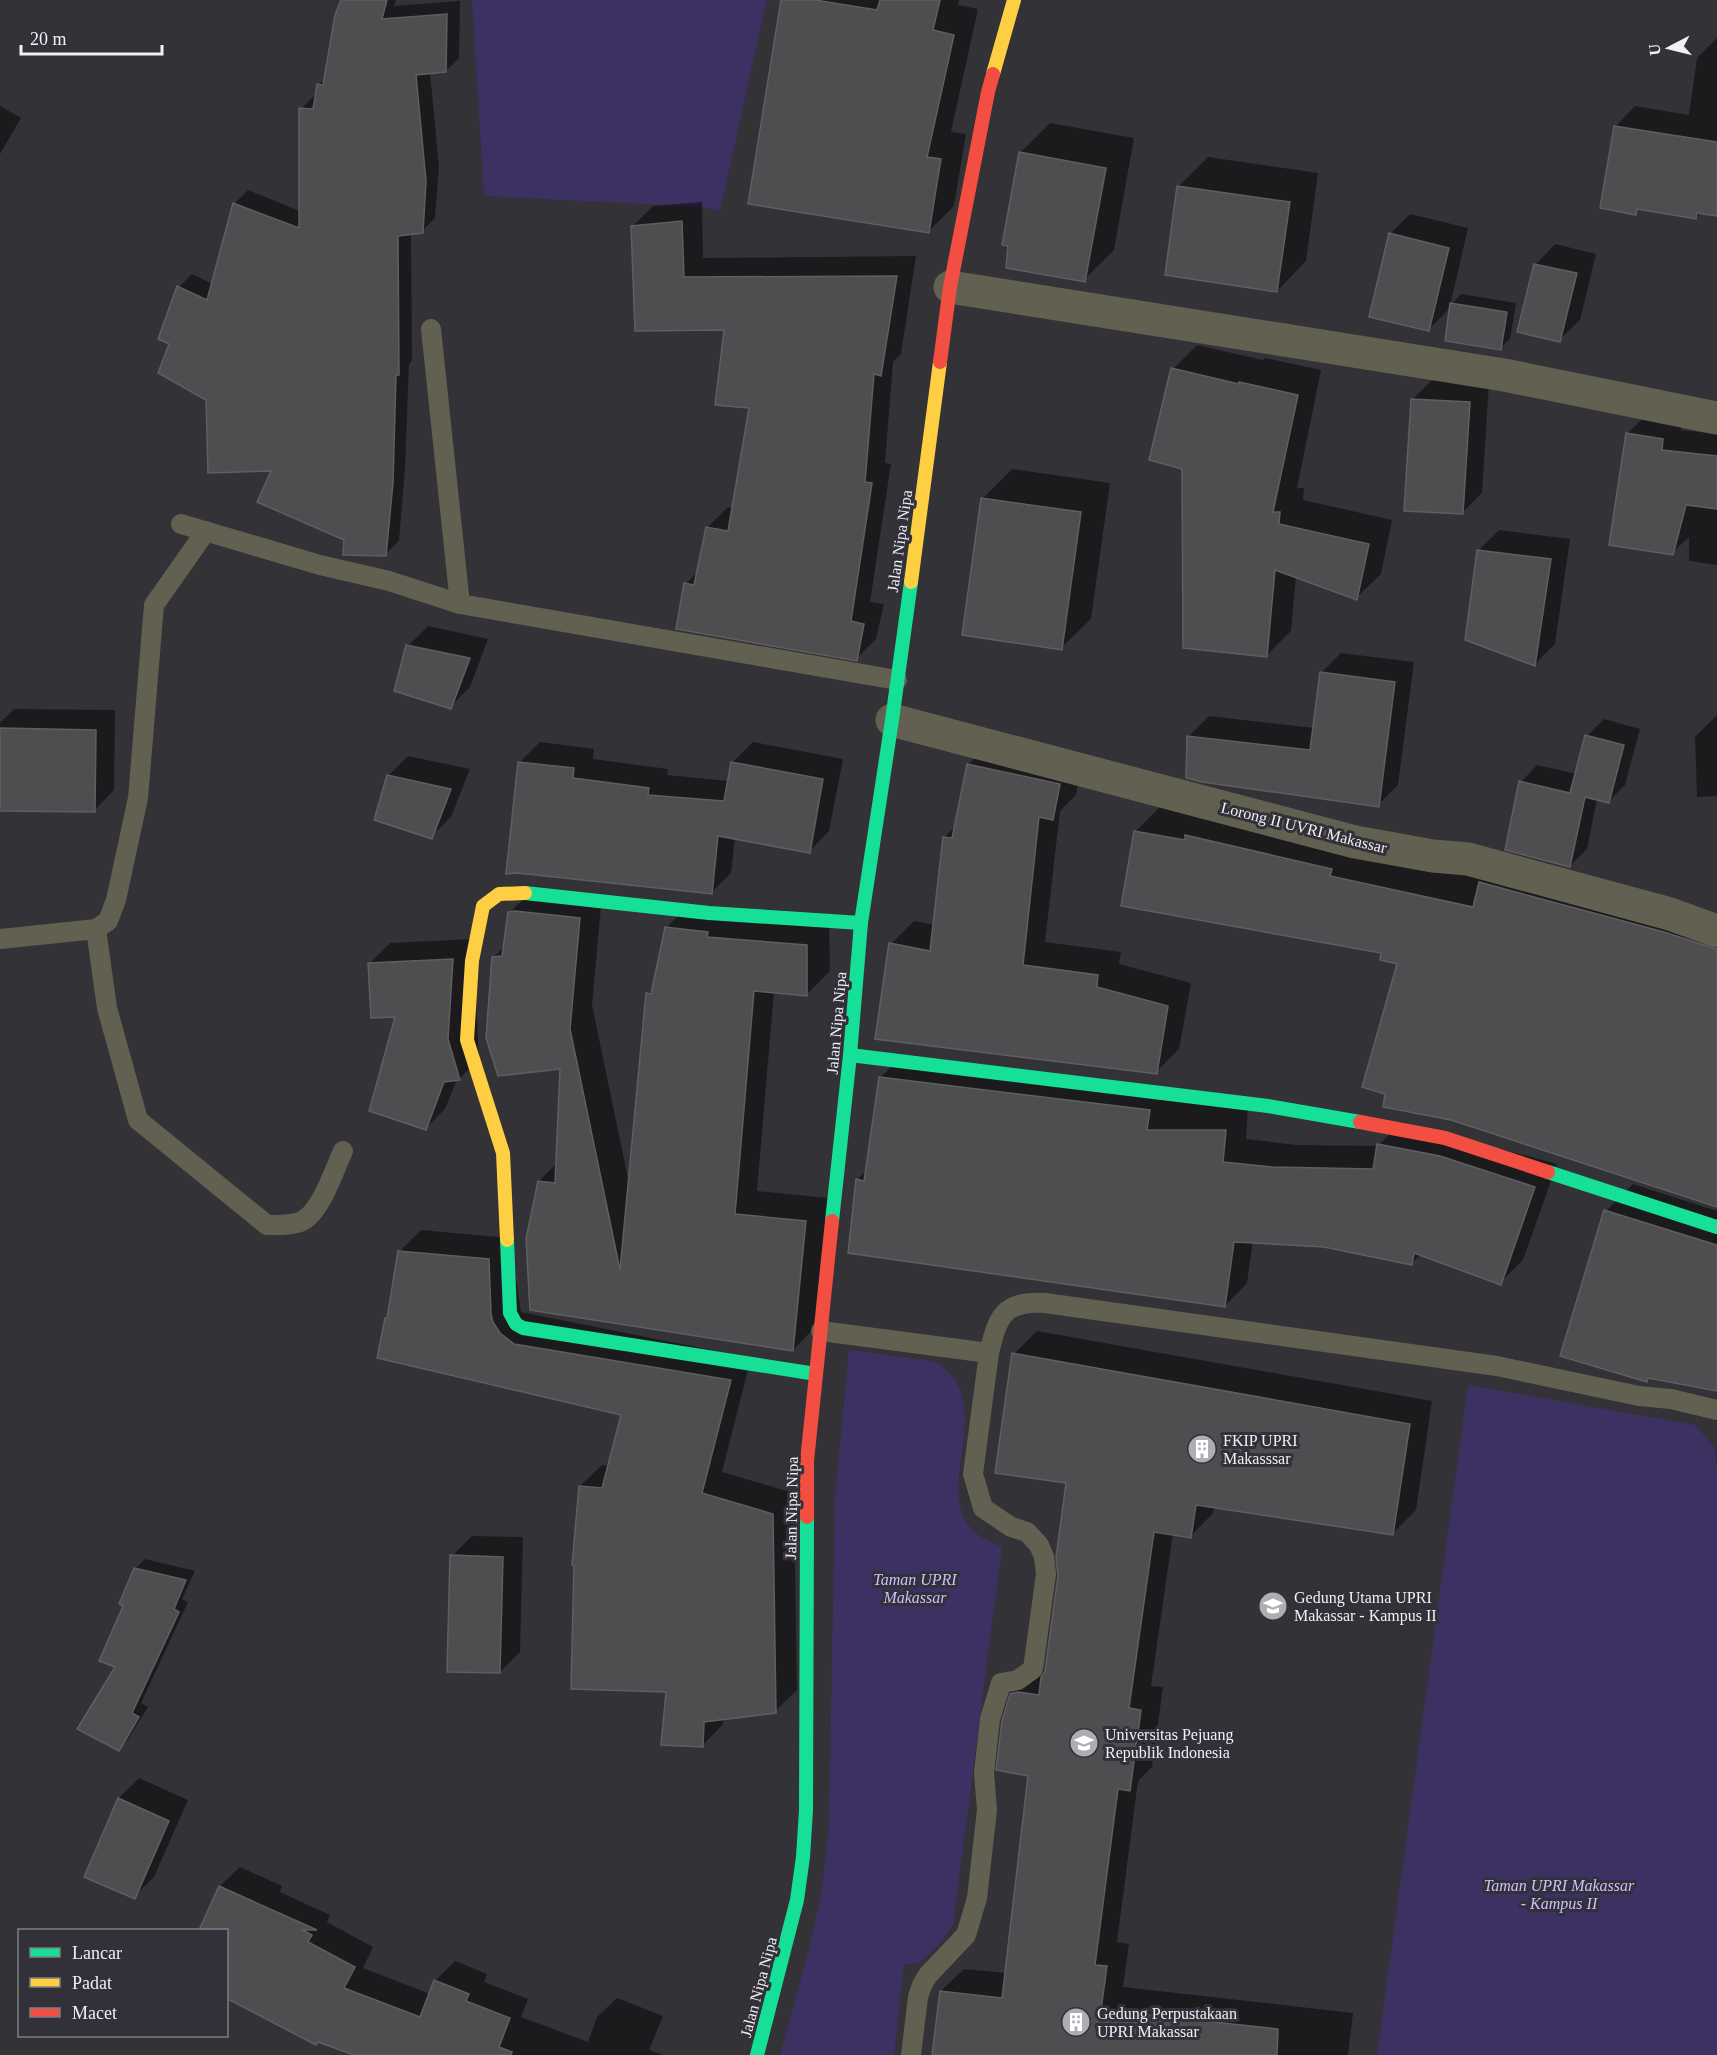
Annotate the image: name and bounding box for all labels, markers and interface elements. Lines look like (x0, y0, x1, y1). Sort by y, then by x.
scale bar (21, 18, 162, 56)
north arrow (1639, 18, 1699, 78)
text: 20 m (30, 29, 67, 49)
text: U (1645, 43, 1664, 57)
street label: Jalan Nipa Nipa (884, 489, 916, 593)
street label: Lorong II UVRI Makassar (1219, 799, 1389, 857)
street label: Jalan Nipa Nipa (824, 971, 850, 1075)
place label: FKIP UPRI Makasssar (1223, 1432, 1298, 1467)
building icon: FKIP UPRI Makasssar (1186, 1433, 1218, 1465)
street label: Jalan Nipa Nipa (782, 1456, 802, 1560)
park label: Taman UPRI Makassar (873, 1571, 957, 1606)
place label: Gedung Utama UPRI Makassar - Kampus II (1294, 1589, 1437, 1625)
school or university icon: Gedung Utama UPRI Makassar - Kampus II (1257, 1590, 1289, 1622)
place label: Universitas Pejuang Republik Indonesia (1105, 1726, 1233, 1762)
school or university icon: Universitas Pejuang Republik Indonesia (1068, 1727, 1100, 1759)
park label: Taman UPRI Makassar - Kampus II (1484, 1877, 1635, 1913)
legend (18, 1929, 228, 2037)
street label: Jalan Nipa Nipa (737, 1935, 781, 2039)
text: Lancar (72, 1943, 122, 1963)
text: Padat (72, 1973, 112, 1993)
text: Macet (72, 2003, 117, 2023)
place label: Gedung Perpustakaan UPRI Makassar (1097, 2005, 1237, 2040)
building icon: Gedung Perpustakaan UPRI Makassar (1060, 2006, 1092, 2038)

